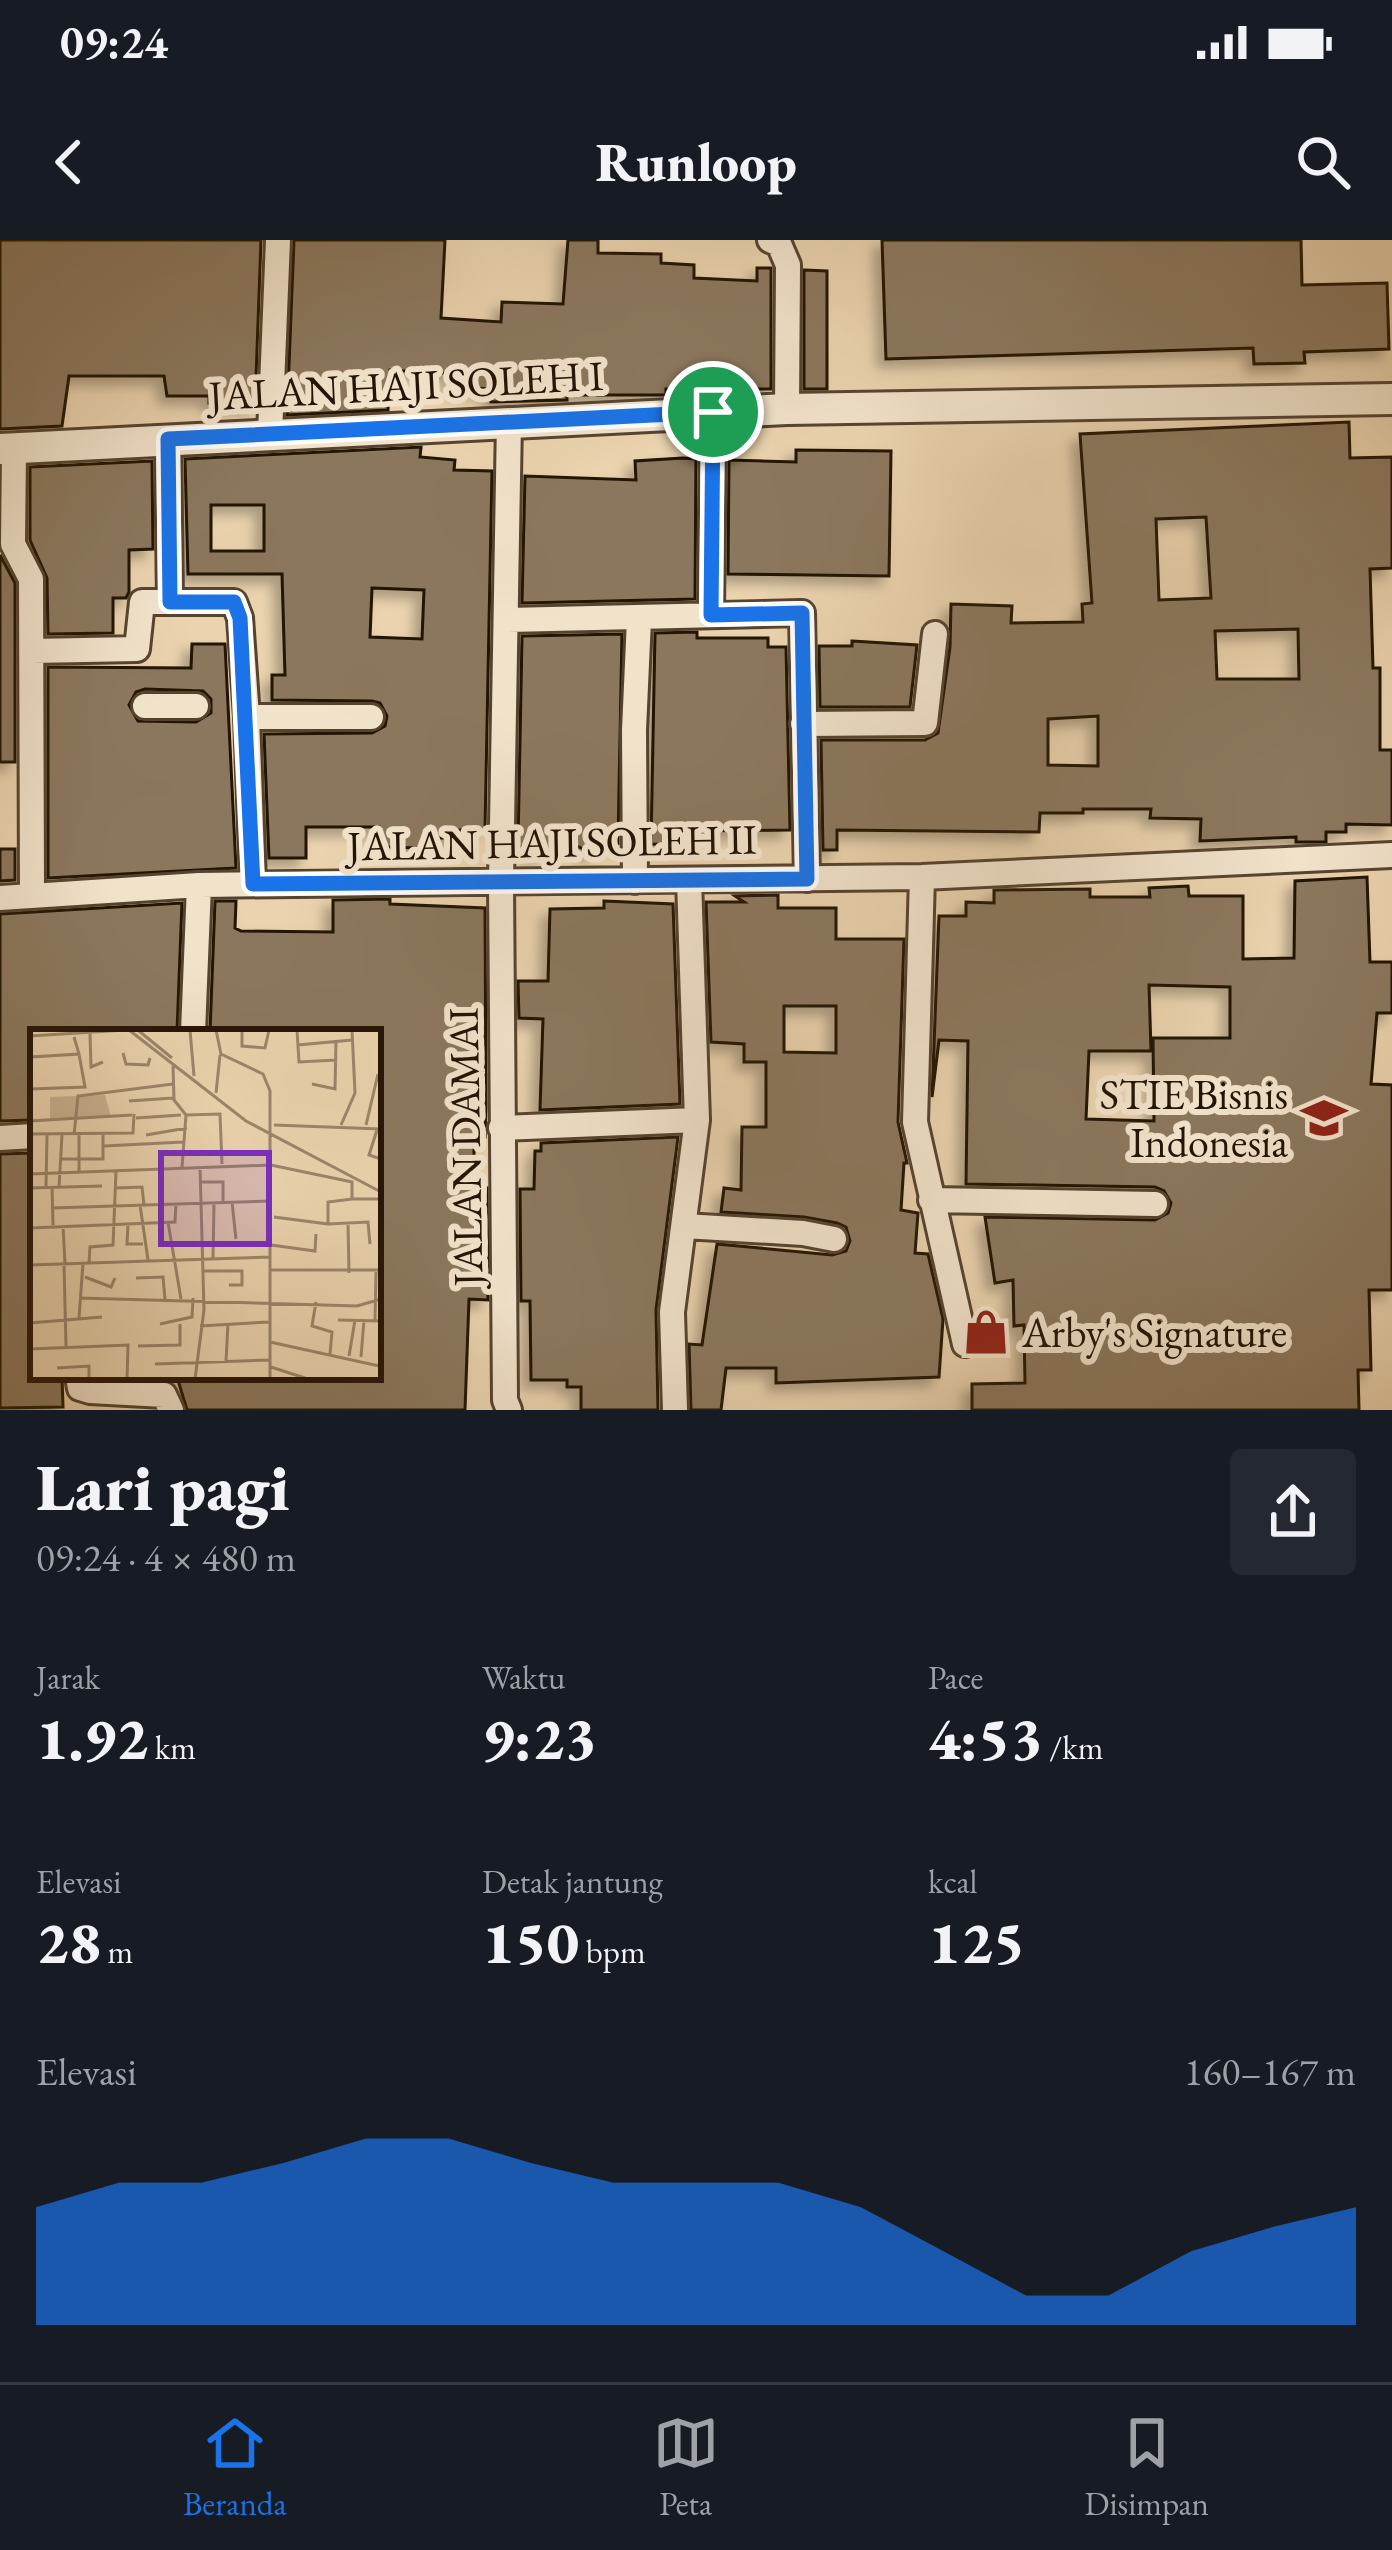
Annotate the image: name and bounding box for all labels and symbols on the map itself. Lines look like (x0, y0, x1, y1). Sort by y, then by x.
street label: JALAN HAJI SOLEH I (204, 348, 605, 423)
pin (662, 361, 764, 463)
street label: JALAN HAJI SOLEH II (344, 811, 757, 874)
street label: JALAN DAMAI (436, 1007, 495, 1290)
inset map (30, 1029, 381, 1380)
place label: STIE Bisnis Indonesia (1099, 1067, 1288, 1170)
school or university icon: STIE Bisnis Indonesia (1299, 1093, 1349, 1143)
place label: Arby's Signature (1021, 1305, 1287, 1360)
shop icon: Arby's Signature (961, 1307, 1011, 1357)

